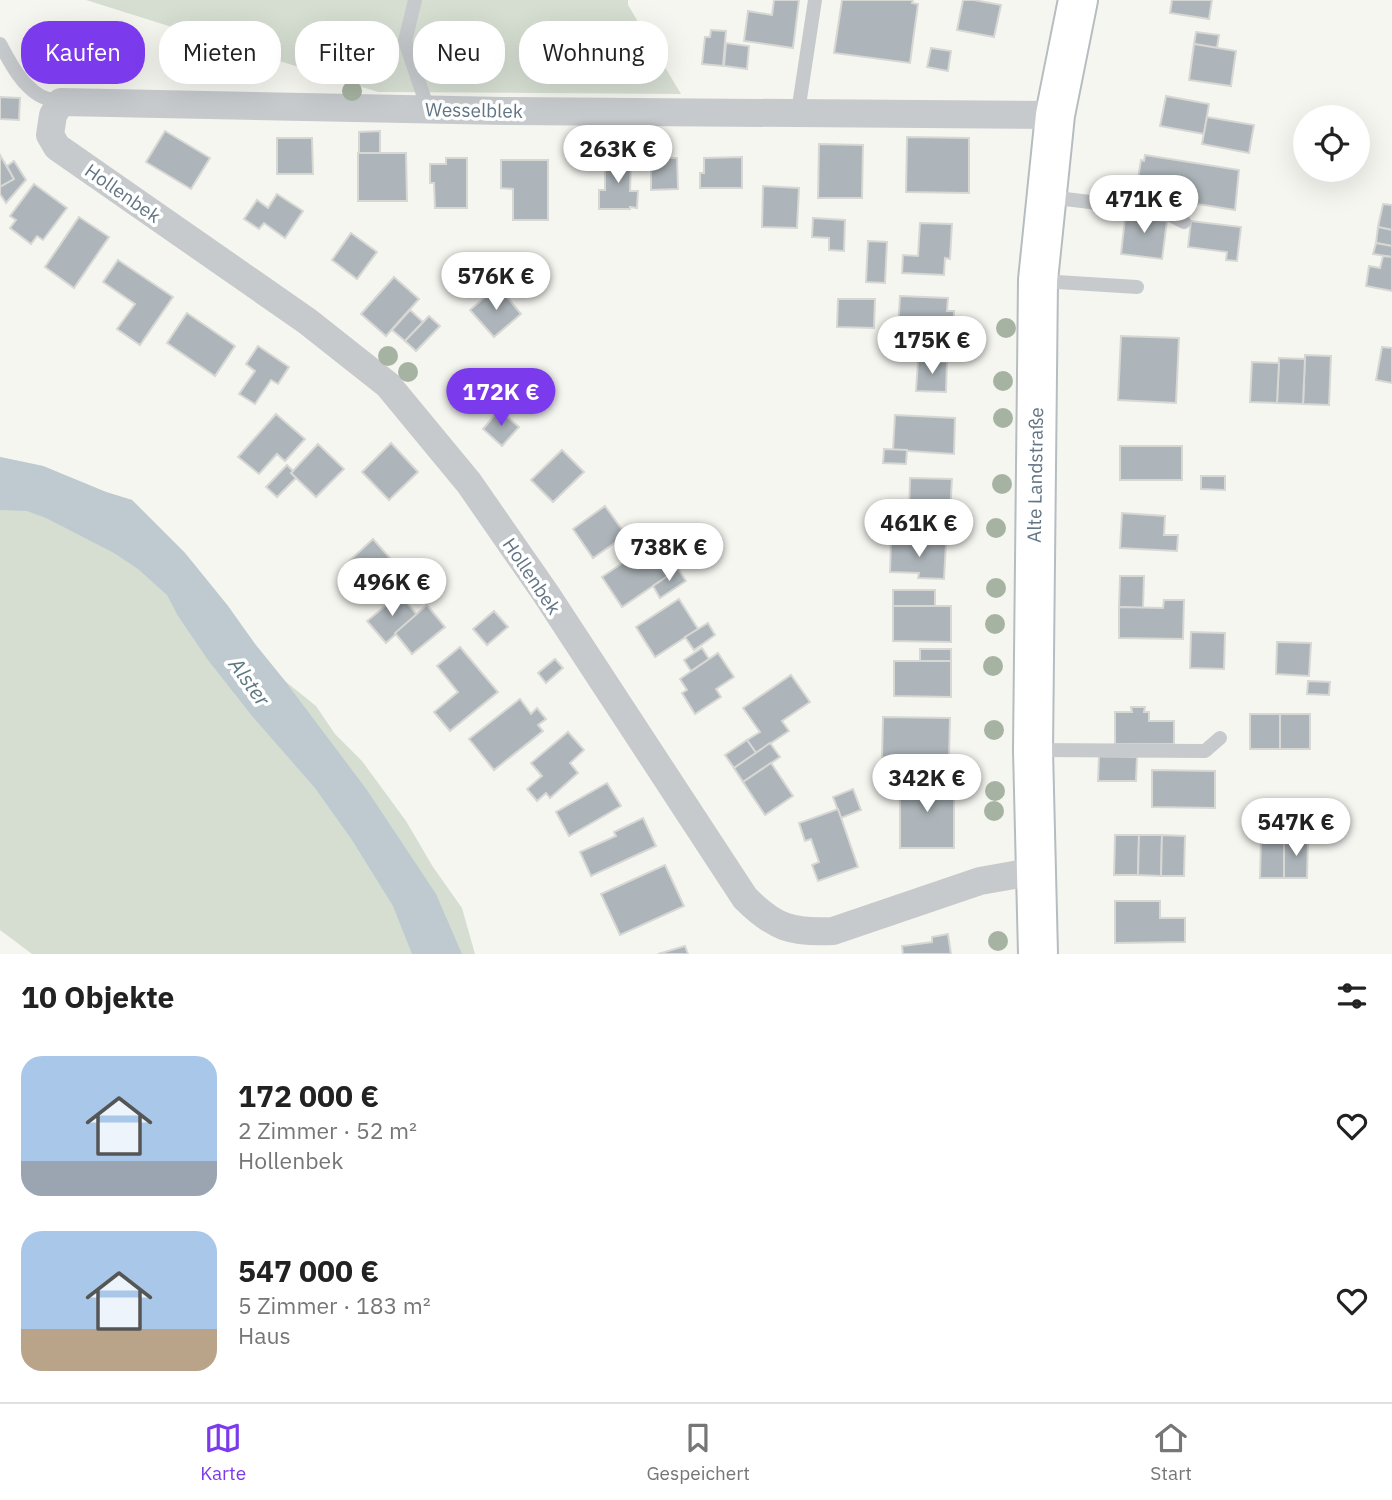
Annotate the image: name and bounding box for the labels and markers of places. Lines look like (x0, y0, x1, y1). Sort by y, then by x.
pin: 263K € (561, 125, 675, 185)
pin: 471K € (1087, 176, 1201, 235)
pin: 576K € (439, 252, 553, 312)
pin: 175K € (875, 316, 989, 376)
pin: 172K € (444, 368, 558, 428)
pin: 461K € (862, 500, 976, 559)
pin: 738K € (612, 524, 726, 583)
pin: 496K € (335, 558, 449, 618)
pin: 342K € (870, 754, 984, 814)
pin: 547K € (1239, 798, 1353, 858)

